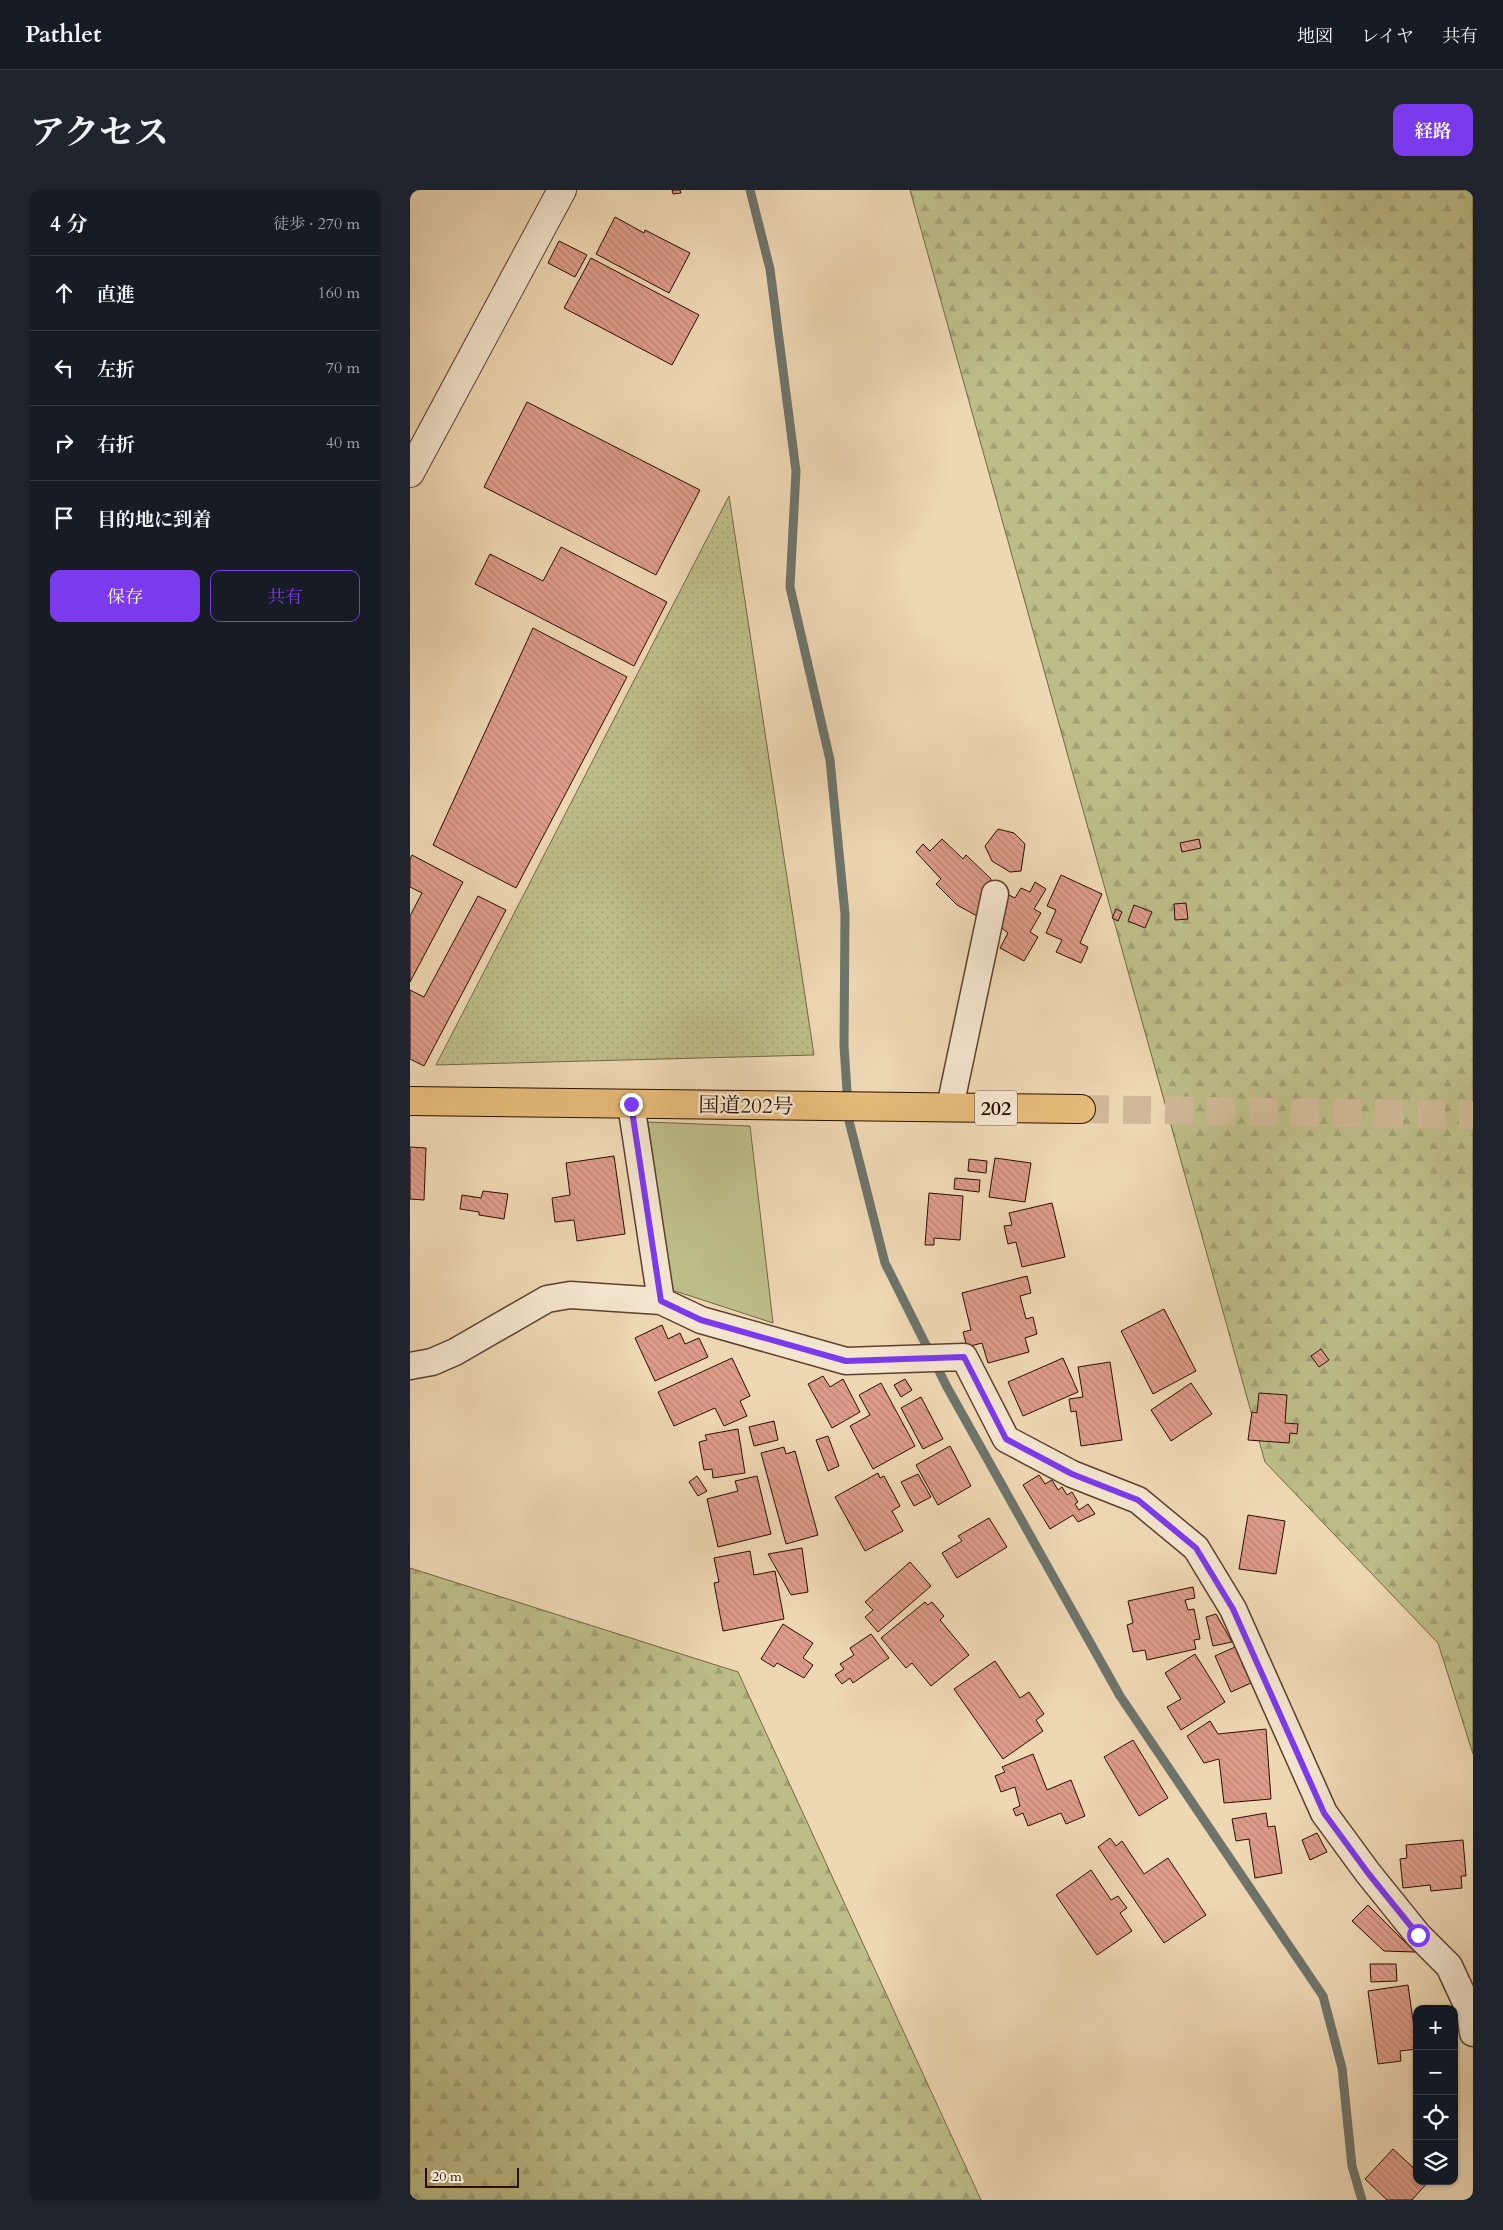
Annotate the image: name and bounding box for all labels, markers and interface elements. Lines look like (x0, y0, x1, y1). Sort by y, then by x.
text: Pathlet (25, 18, 102, 51)
text: 地図 (1297, 24, 1333, 49)
text: レイヤ (1361, 24, 1414, 49)
text: 共有 (1442, 24, 1478, 49)
button: 経路 (1393, 104, 1473, 156)
text: アクセス (30, 109, 169, 157)
text: 4 分 (50, 210, 87, 239)
text: 徒歩 · 270 m (273, 213, 360, 235)
icon: ahead (50, 279, 78, 307)
text: 直進 (97, 282, 135, 308)
text: 160 m (318, 282, 360, 304)
icon: left (50, 354, 78, 382)
text: 左折 (97, 357, 135, 383)
text: 70 m (326, 357, 360, 379)
icon: right (50, 429, 78, 457)
text: 右折 (97, 432, 135, 458)
text: 40 m (326, 432, 360, 454)
icon: arrive (50, 504, 78, 532)
text: 目的地に到着 (97, 507, 211, 533)
button: 保存 (50, 570, 200, 622)
button: 共有 (210, 570, 360, 622)
road number: 202 (975, 1090, 1017, 1126)
street label: 国道202号 (698, 1091, 794, 1121)
route end (620, 1093, 643, 1116)
route start (1407, 1924, 1430, 1947)
map controls (1413, 2005, 1458, 2185)
button: + (1413, 2005, 1458, 2050)
button: − (1413, 2050, 1458, 2095)
button: locate (1413, 2095, 1458, 2140)
button: layers (1413, 2140, 1458, 2185)
scale bar (425, 2165, 519, 2188)
text: 20 m (432, 2167, 462, 2186)

